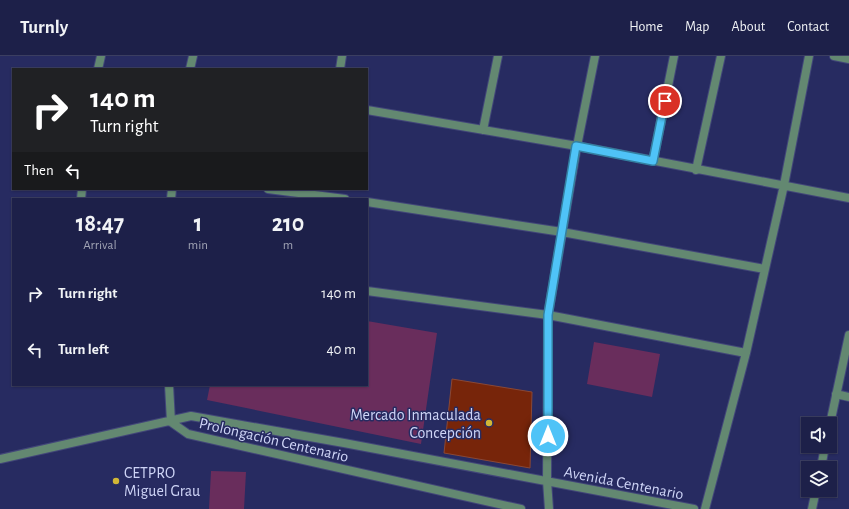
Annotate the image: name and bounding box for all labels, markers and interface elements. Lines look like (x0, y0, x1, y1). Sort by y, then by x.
text: Turnly (20, 18, 68, 37)
text: Home (629, 20, 663, 34)
text: Map (685, 20, 709, 34)
text: About (731, 20, 765, 34)
text: Contact (787, 20, 829, 34)
icon: right (24, 84, 76, 136)
pin (648, 84, 682, 118)
text: 140 m (90, 85, 156, 113)
icon: arrive (654, 90, 676, 112)
text: Turn right (90, 118, 159, 136)
icon: left (62, 160, 84, 182)
text: Then (24, 163, 54, 178)
text: 18:47 (76, 212, 124, 236)
text: 1 (194, 212, 202, 236)
text: 210 (272, 212, 304, 236)
text: Arrival (83, 239, 117, 252)
text: min (188, 239, 208, 252)
text: m (283, 239, 293, 252)
icon: right (24, 283, 46, 305)
text: Turn right (58, 286, 117, 301)
text: 140 m (321, 286, 356, 301)
icon: left (24, 339, 46, 361)
text: Turn left (58, 342, 109, 357)
text: 40 m (326, 342, 356, 357)
place label: Mercado Inmaculada Concepción (350, 407, 481, 441)
street label: Prolongación Centenario (197, 415, 350, 465)
position arrow (527, 415, 569, 457)
map controls (801, 417, 837, 497)
button: sound (801, 417, 837, 453)
marker: Mercado Inmaculada Concepción (484, 418, 494, 428)
button: layers (801, 461, 837, 497)
street label: Avenida Centenario (563, 464, 685, 502)
place label: CETPRO Miguel Grau (124, 465, 200, 499)
marker: CETPRO Miguel Grau (111, 476, 121, 486)

